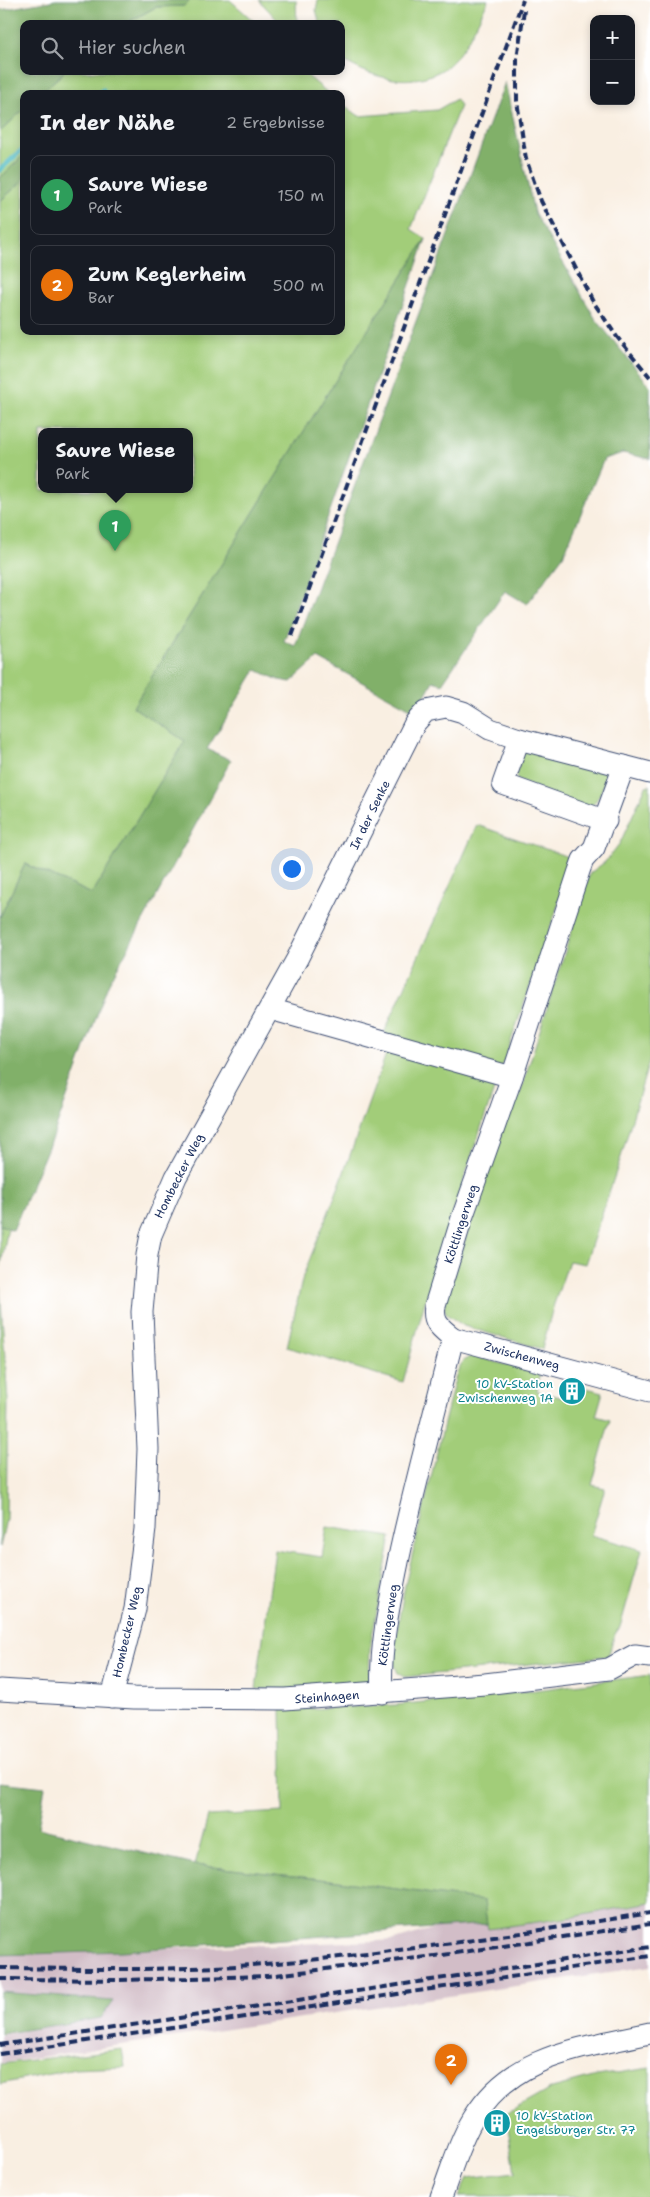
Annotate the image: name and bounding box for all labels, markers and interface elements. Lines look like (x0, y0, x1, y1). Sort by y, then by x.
map controls (590, 15, 635, 105)
button: + (590, 15, 635, 60)
search box (20, 20, 345, 75)
icon: search (38, 34, 66, 62)
text: Hier suchen (78, 35, 186, 60)
button: − (590, 60, 635, 105)
text: In der Nähe (40, 109, 175, 137)
text: 2 Ergebnisse (226, 112, 325, 133)
text: Saure Wiese (88, 172, 208, 197)
text: 1 (53, 185, 61, 206)
text: 150 m (277, 185, 324, 206)
text: Park (88, 197, 122, 218)
text: Zum Keglerheim (88, 262, 246, 287)
text: 2 (51, 275, 63, 296)
text: 500 m (273, 275, 324, 296)
text: Bar (88, 287, 115, 308)
popup (38, 428, 193, 493)
text: Saure Wiese (56, 438, 176, 463)
text: Park (56, 463, 90, 484)
pin: 1 (99, 510, 131, 551)
street label: In der Senke (346, 777, 394, 852)
your location (279, 856, 305, 882)
street label: Hombecker Weg (151, 1131, 207, 1221)
street label: Köttlingerweg (441, 1182, 481, 1266)
street label: Zwischenweg (482, 1338, 562, 1374)
place label: 10 kV-Station Zwischenweg 1A (458, 1376, 553, 1406)
building icon: 10 kV-Station Zwischenweg 1A (557, 1376, 587, 1406)
street label: Köttlingerweg (374, 1583, 402, 1667)
street label: Hombecker Weg (109, 1585, 145, 1679)
street label: Steinhagen (294, 1687, 360, 1707)
pin: 2 (435, 2044, 467, 2085)
building icon: 10 kV-Station Engelsburger Str. 77 (482, 2108, 512, 2138)
place label: 10 kV-Station Engelsburger Str. 77 (516, 2108, 636, 2138)

